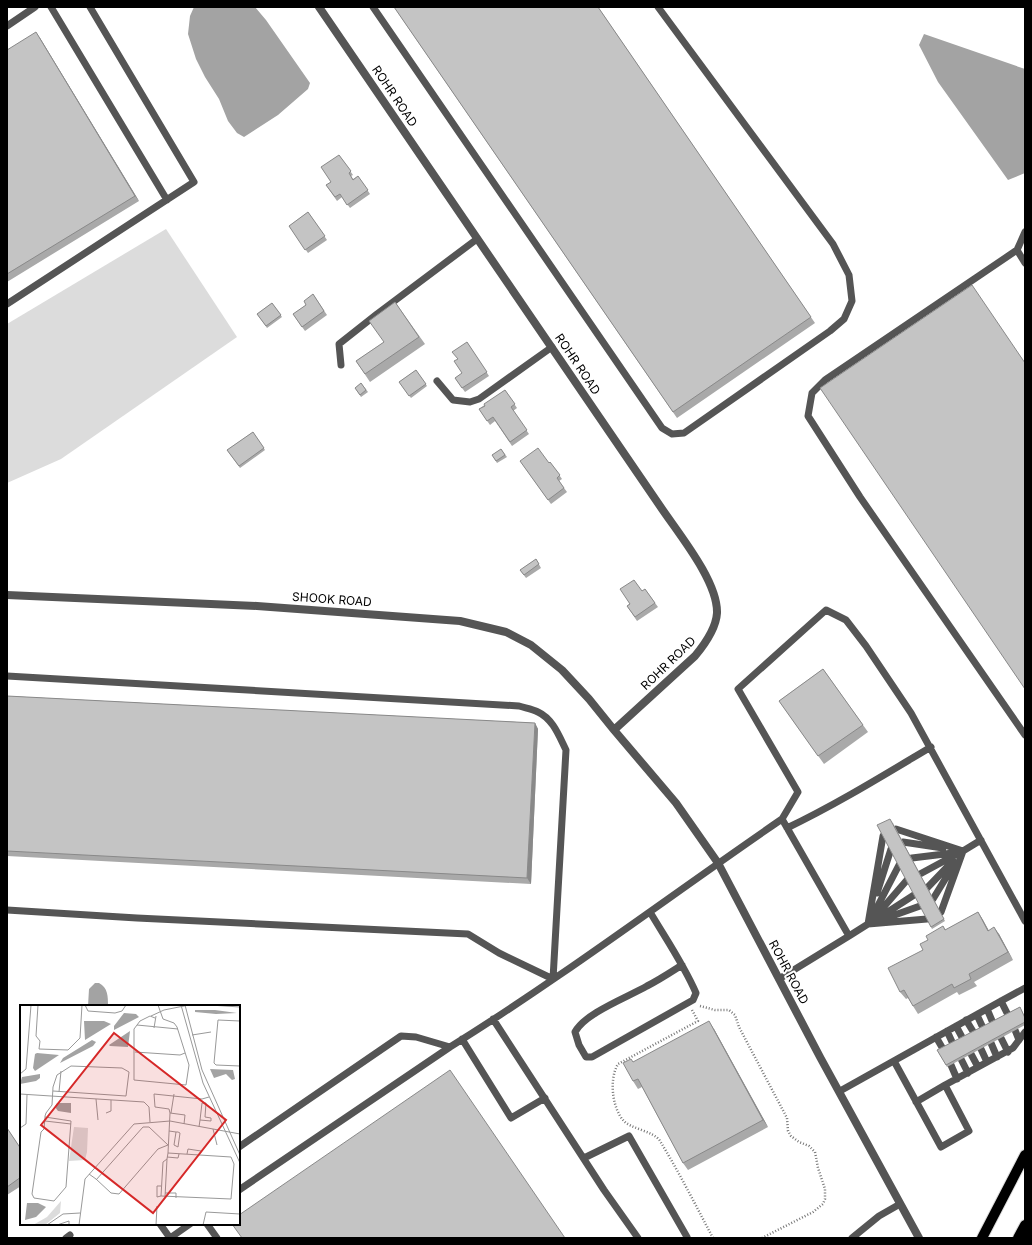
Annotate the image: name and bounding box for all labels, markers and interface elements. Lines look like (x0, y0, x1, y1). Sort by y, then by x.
street label: ROHR ROAD (369, 63, 421, 129)
street label: ROHR ROAD (552, 331, 604, 397)
street label: SHOOK ROAD (292, 589, 372, 609)
street label: ROHR ROAD (637, 633, 699, 693)
street label: ROHR ROAD (766, 937, 812, 1007)
inset map (20, 1005, 240, 1225)

